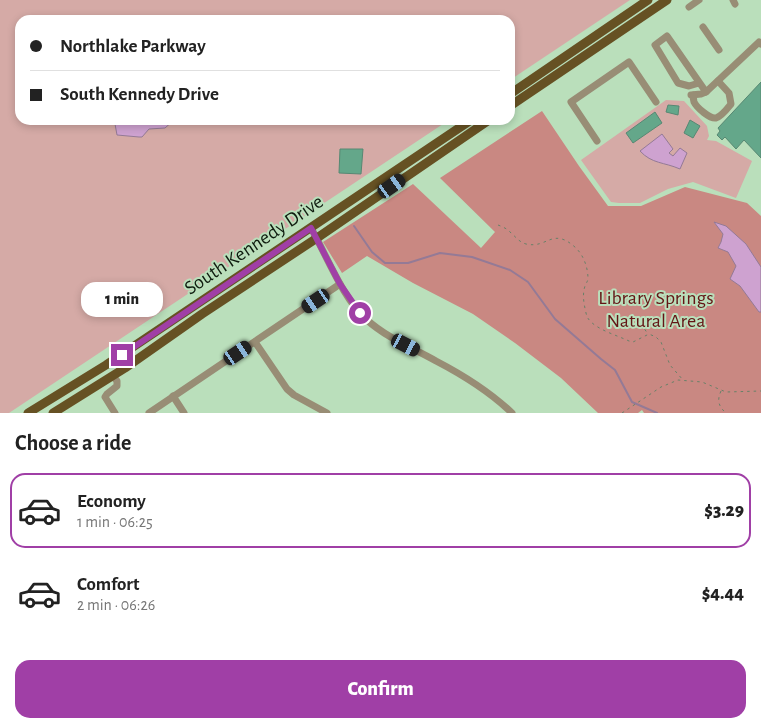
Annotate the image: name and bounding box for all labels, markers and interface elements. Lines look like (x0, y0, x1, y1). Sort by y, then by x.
text: Northlake Parkway (60, 37, 206, 56)
text: South Kennedy Drive (60, 85, 219, 104)
car (375, 171, 408, 201)
street label: South Kennedy Drive (181, 191, 327, 299)
callout: 1 min (81, 282, 163, 318)
car (299, 286, 332, 316)
park label: Library Springs Natural Area (598, 288, 714, 331)
text: 1 min (105, 291, 139, 307)
route start (349, 302, 371, 324)
car (389, 332, 422, 358)
car (221, 338, 254, 368)
route end (111, 344, 133, 366)
text: Choose a ride (15, 432, 131, 454)
icon: car (17, 488, 62, 533)
text: Economy (77, 492, 146, 511)
text: $3.29 (704, 501, 744, 520)
text: 1 min · 06:25 (77, 514, 153, 530)
icon: car (17, 571, 62, 616)
text: Comfort (77, 575, 139, 594)
text: $4.44 (702, 584, 744, 603)
text: 2 min · 06:26 (77, 597, 155, 613)
button: Confirm (15, 660, 746, 718)

